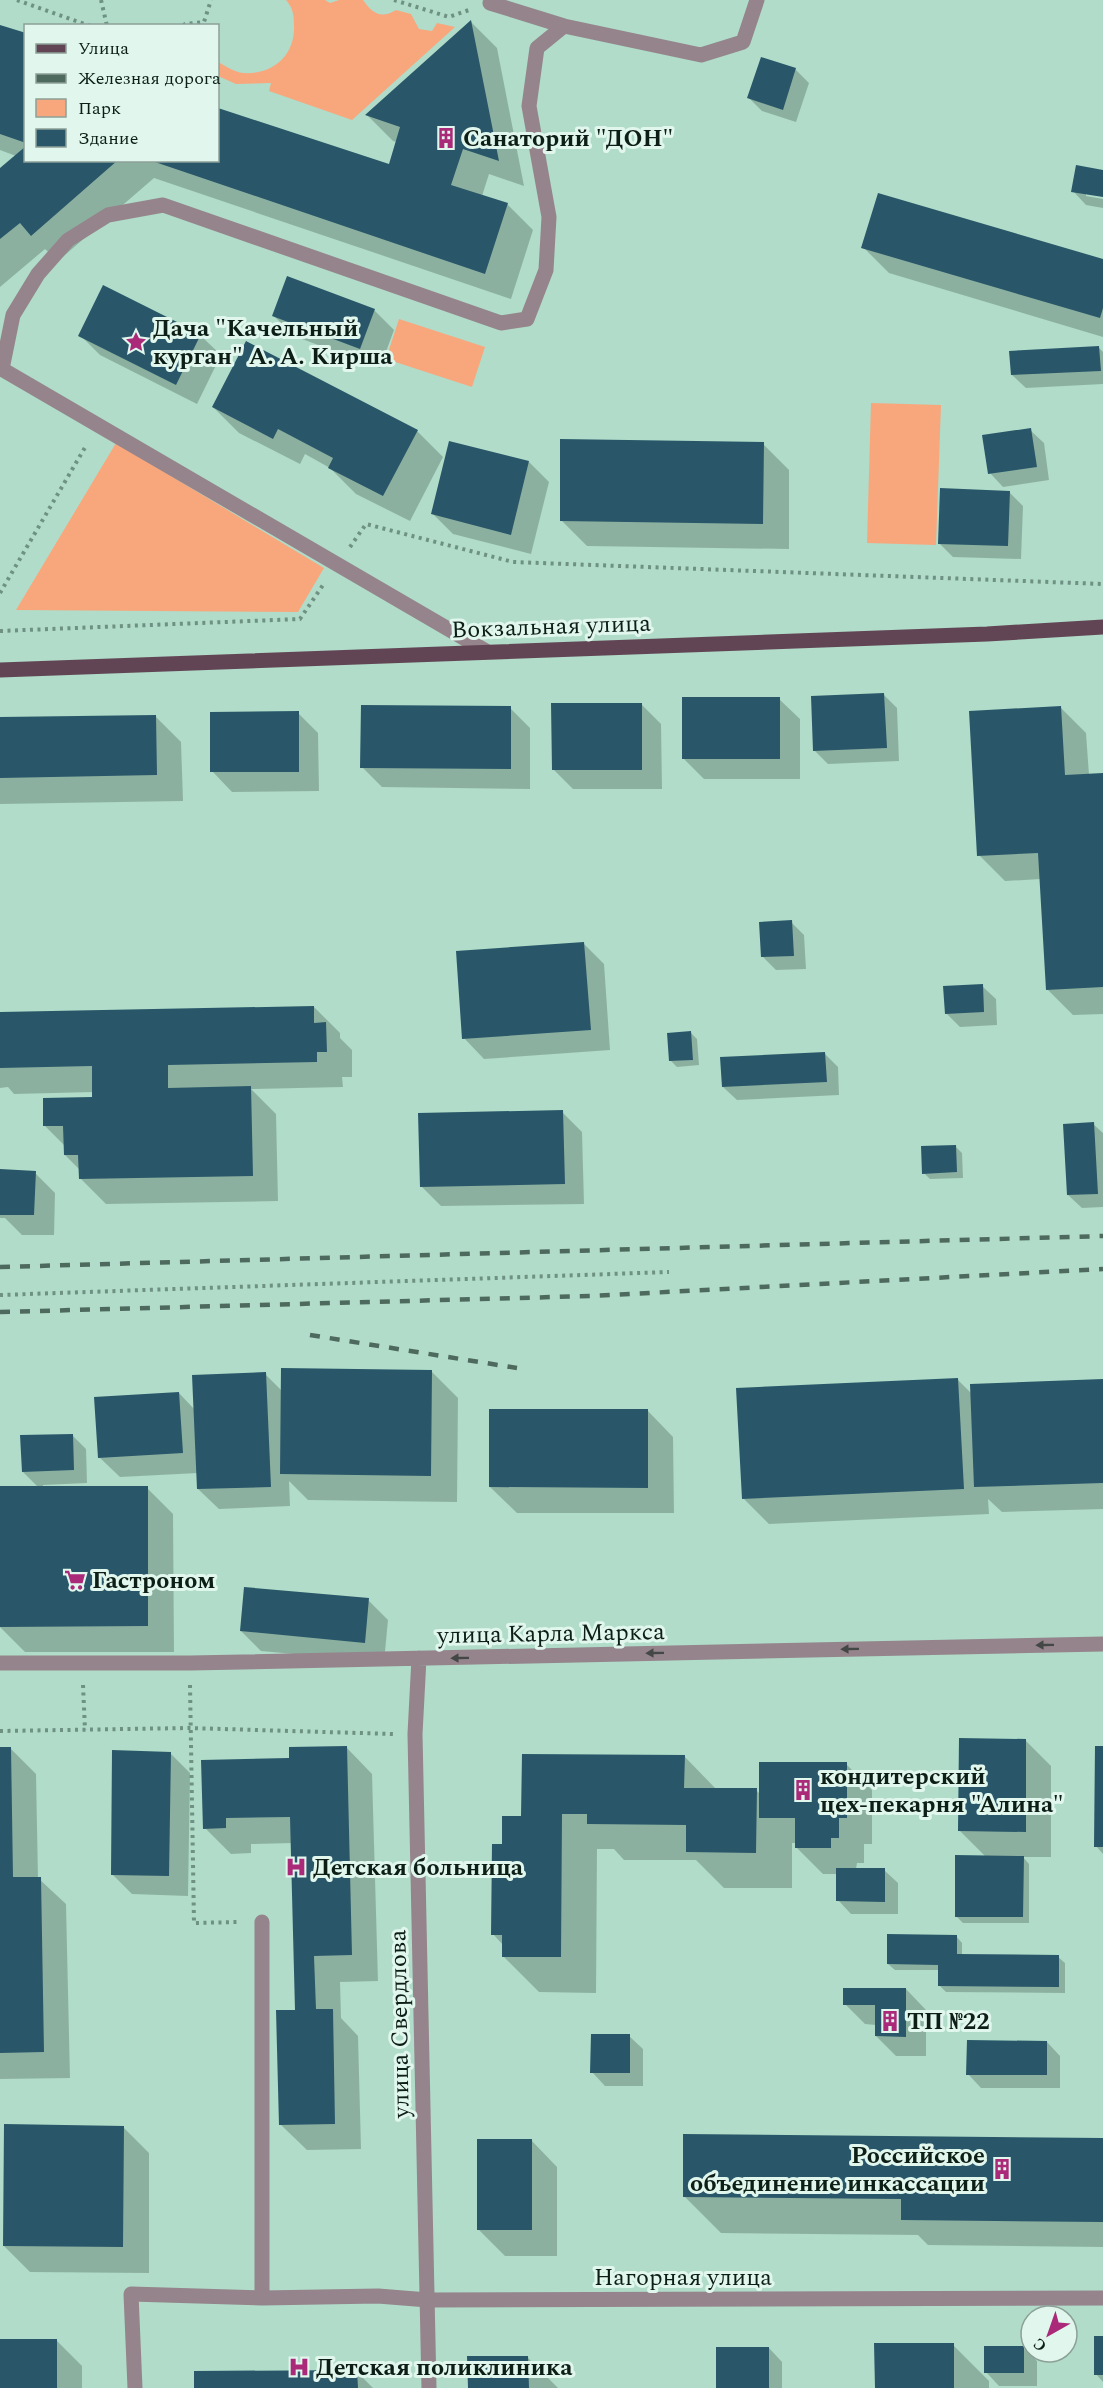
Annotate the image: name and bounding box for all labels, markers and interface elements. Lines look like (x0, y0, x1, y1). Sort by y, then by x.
legend (24, 24, 219, 162)
text: Улица (78, 35, 129, 62)
text: Железная дорога (78, 65, 221, 92)
text: Парк (78, 95, 121, 122)
place label: Санаторий "ДОН" (463, 121, 673, 157)
text: Здание (78, 125, 138, 152)
building icon: Санаторий "ДОН" (434, 126, 458, 150)
place label: Дача "Качельный курган" А. А. Кирша (153, 311, 393, 375)
place icon: Дача "Качельный курган" А. А. Кирша (124, 330, 148, 354)
street label: Вокзальная улица (451, 606, 652, 648)
place label: Гастроном (92, 1563, 215, 1599)
supermarket icon: Гастроном (63, 1568, 87, 1592)
street label: улица Карла Маркса (436, 1614, 666, 1654)
one-way arrow (1035, 1640, 1054, 1650)
one-way arrow (840, 1645, 859, 1654)
one-way arrow (645, 1649, 664, 1658)
one-way arrow (450, 1653, 469, 1662)
place label: кондитерский цех-пекарня "Алина" (820, 1759, 1064, 1823)
building icon: кондитерский цех-пекарня "Алина" (791, 1778, 815, 1802)
place label: Детская больница (313, 1850, 524, 1886)
hospital icon: Детская больница (284, 1855, 308, 1879)
street label: улица Свердлова (380, 1929, 420, 2120)
place label: ТП №22 (907, 2004, 990, 2040)
building icon: ТП №22 (878, 2009, 902, 2033)
place label: Российское объединение инкассации (690, 2138, 985, 2202)
building icon: Российское объединение инкассации (990, 2157, 1014, 2181)
street label: Нагорная улица (594, 2260, 772, 2296)
north arrow (1019, 2304, 1079, 2364)
text: С (1028, 2332, 1052, 2358)
place label: Детская поликлиника (316, 2350, 573, 2386)
hospital icon: Детская поликлиника (287, 2355, 311, 2379)

